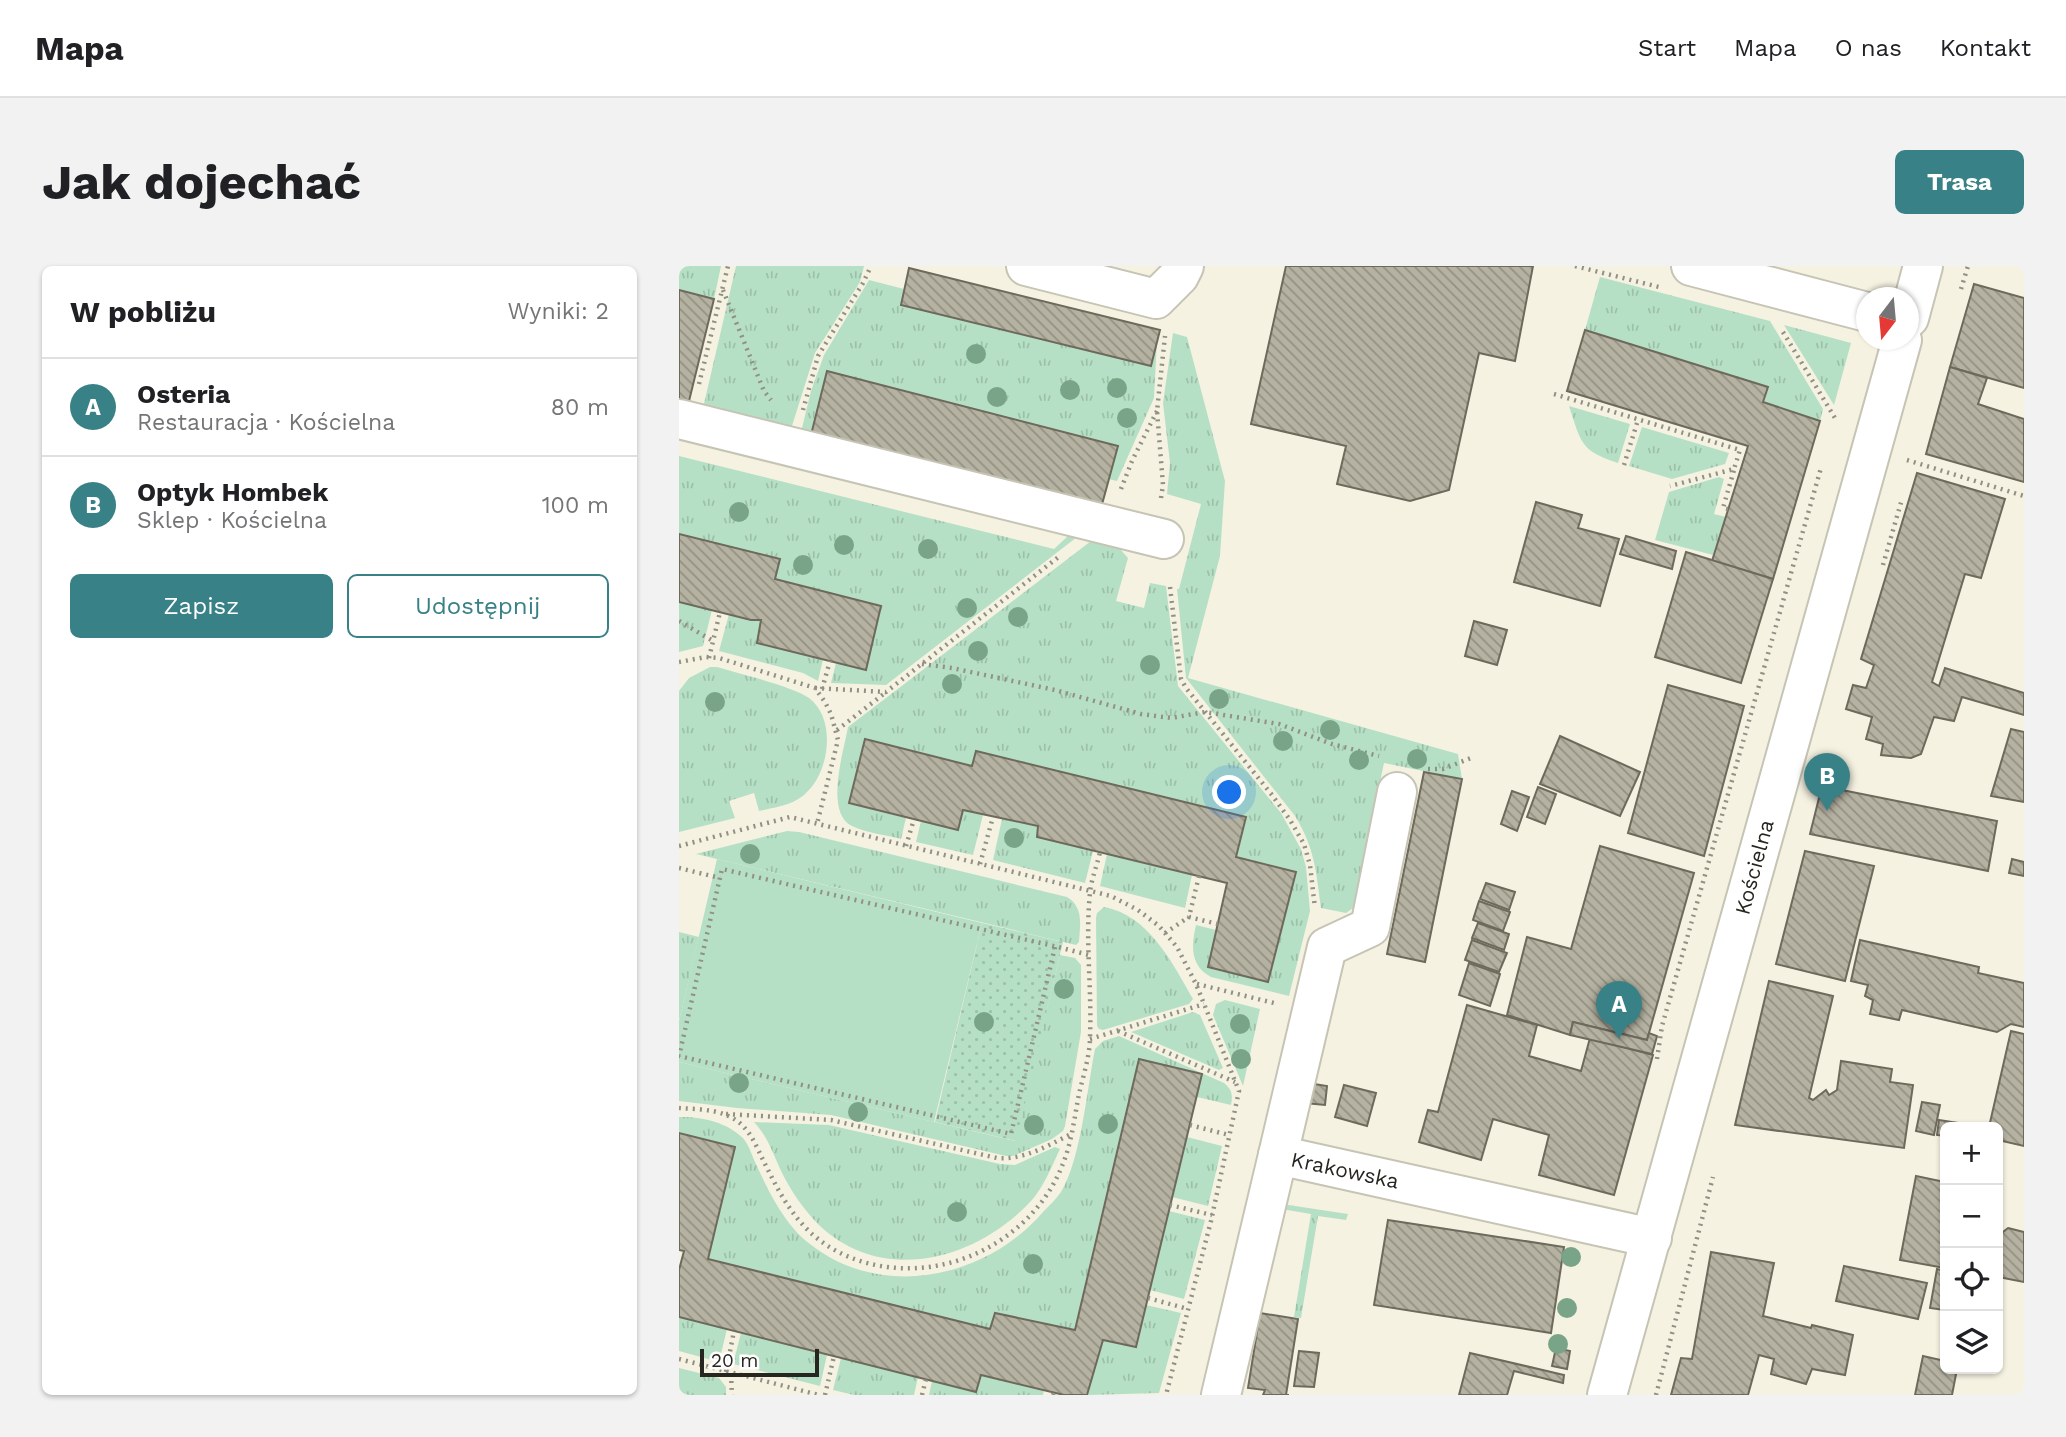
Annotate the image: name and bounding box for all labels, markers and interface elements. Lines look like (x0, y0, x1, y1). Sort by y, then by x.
text: Mapa (35, 29, 124, 68)
text: Start (1638, 34, 1696, 62)
text: Mapa (1734, 34, 1797, 62)
text: O nas (1835, 34, 1902, 62)
text: Kontakt (1940, 34, 2031, 62)
button: Trasa (1895, 150, 2024, 214)
text: Jak dojechać (42, 153, 361, 211)
north arrow (1856, 287, 1919, 350)
text: W pobliżu (70, 294, 216, 329)
text: Wyniki: 2 (507, 298, 609, 325)
text: Osteria (137, 379, 230, 409)
text: A (85, 394, 101, 421)
text: 80 m (551, 394, 609, 421)
text: Restauracja · Kościelna (137, 409, 395, 436)
text: Optyk Hombek (137, 477, 328, 507)
text: B (85, 492, 101, 519)
text: 100 m (542, 492, 609, 519)
text: Sklep · Kościelna (137, 507, 327, 534)
button: Zapisz (70, 574, 333, 638)
button: Udostępnij (347, 574, 609, 638)
pin: B (1804, 753, 1850, 811)
your location (1212, 775, 1246, 809)
street label: Kościelna (1729, 817, 1779, 917)
pin: A (1596, 981, 1642, 1039)
map controls (1940, 1122, 2003, 1374)
button: + (1940, 1122, 2003, 1185)
street label: Krakowska (1289, 1146, 1401, 1194)
button: − (1940, 1185, 2003, 1248)
button: locate (1940, 1248, 2003, 1311)
button: layers (1940, 1311, 2003, 1374)
scale bar (700, 1346, 819, 1378)
text: 20 m (711, 1349, 758, 1372)

